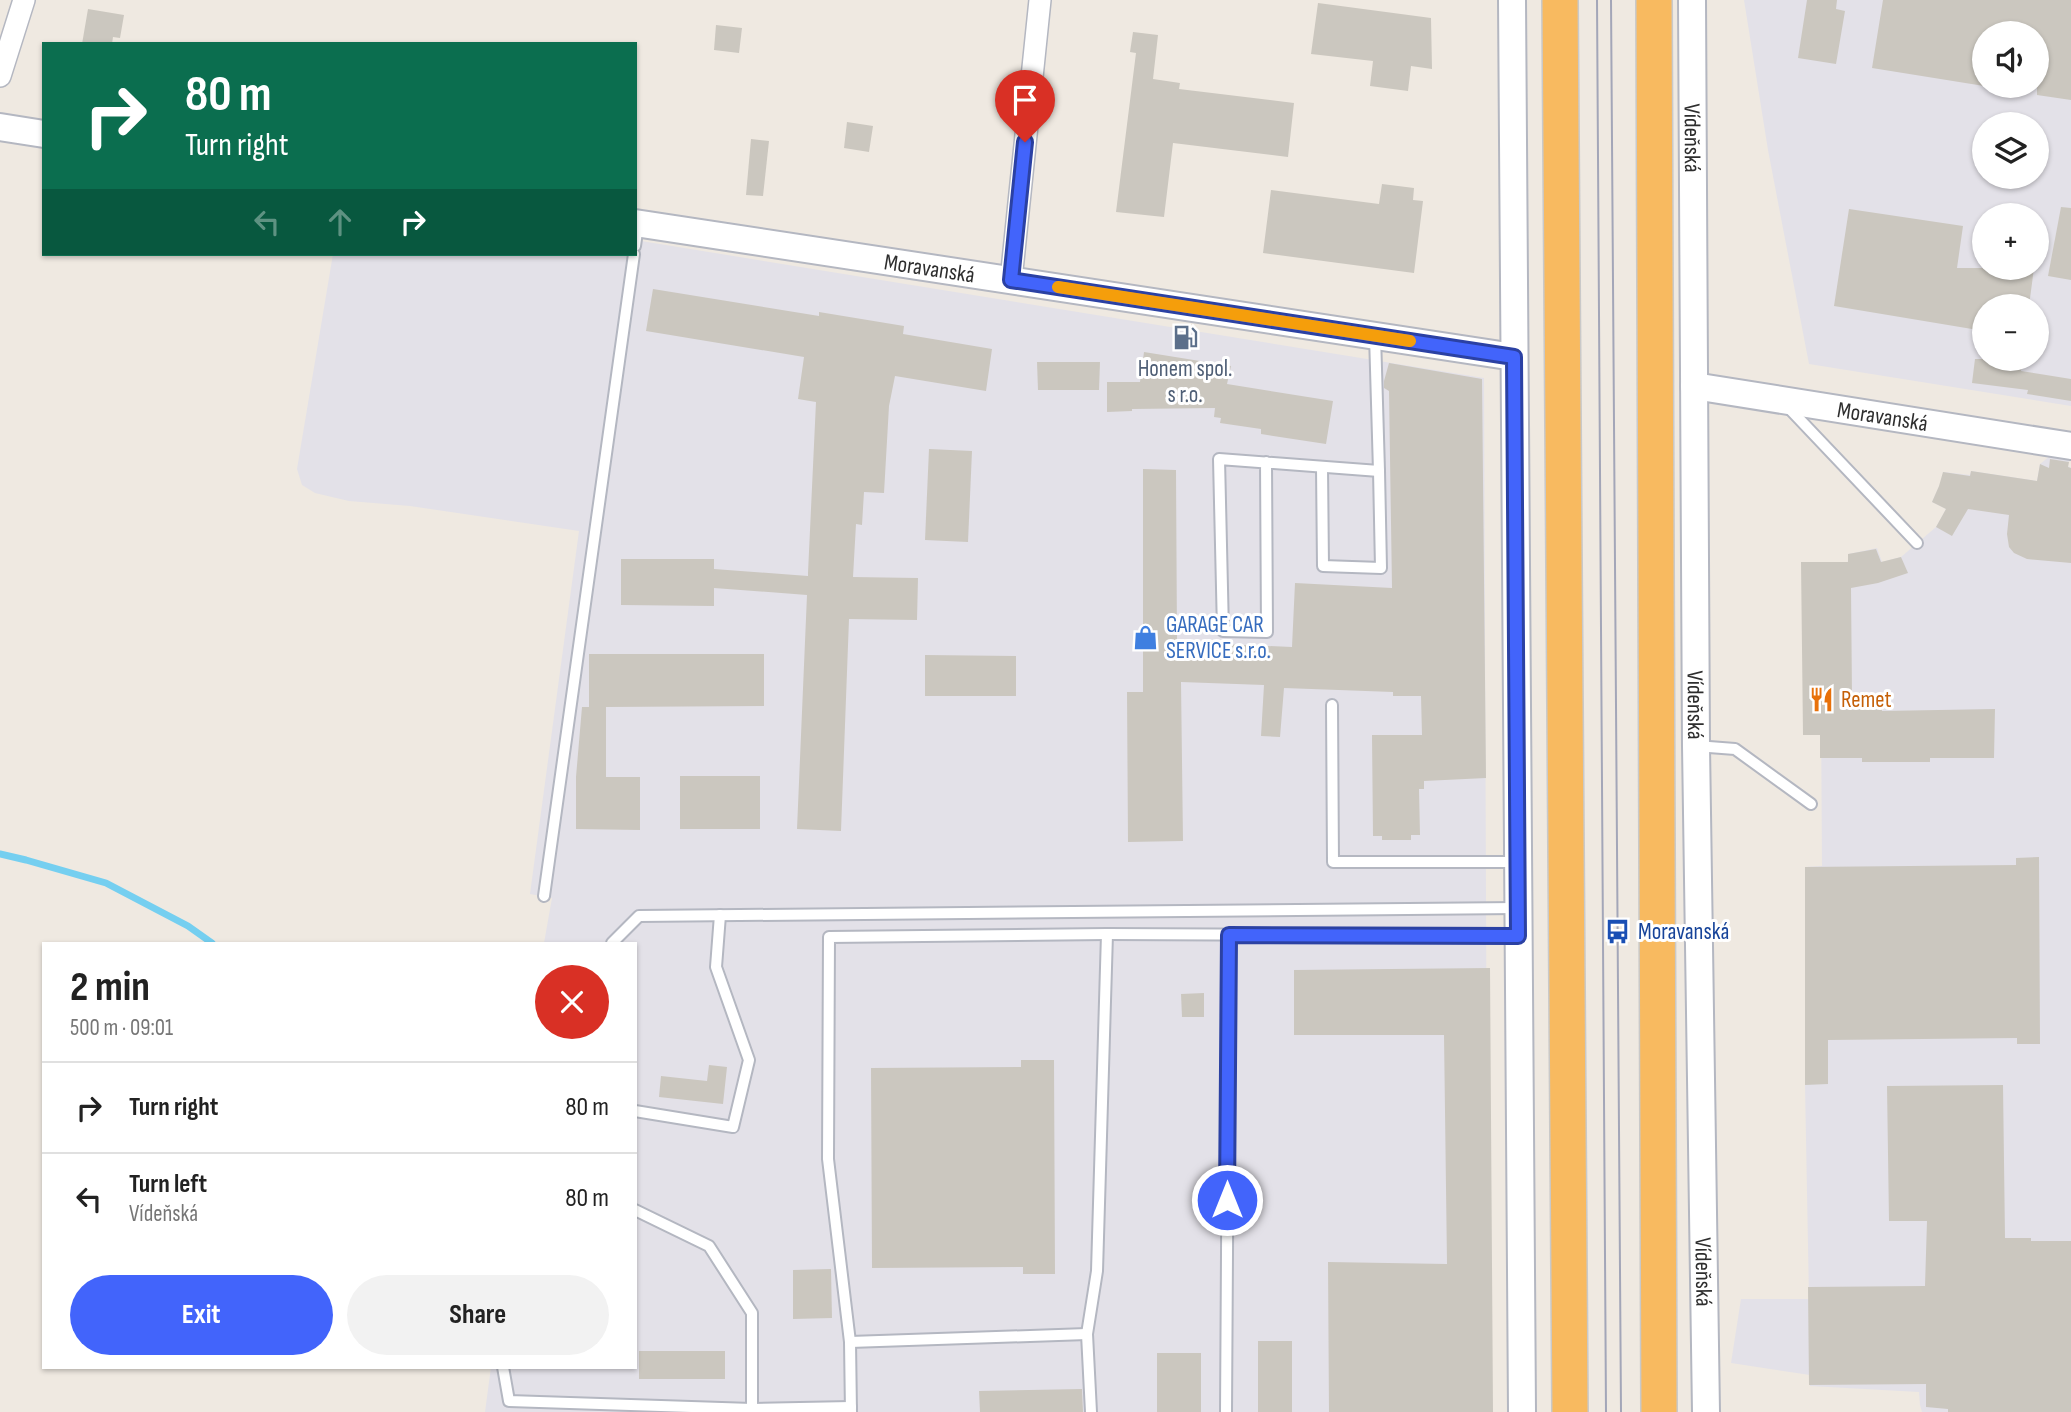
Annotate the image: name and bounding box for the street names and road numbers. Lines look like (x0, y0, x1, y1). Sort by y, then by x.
street label: Vídeňská (1678, 103, 1706, 173)
street label: Moravanská (882, 248, 977, 290)
street label: Moravanská (1835, 396, 1930, 438)
street label: Vídeňská (1681, 670, 1709, 740)
street label: Vídeňská (1688, 1237, 1717, 1307)

